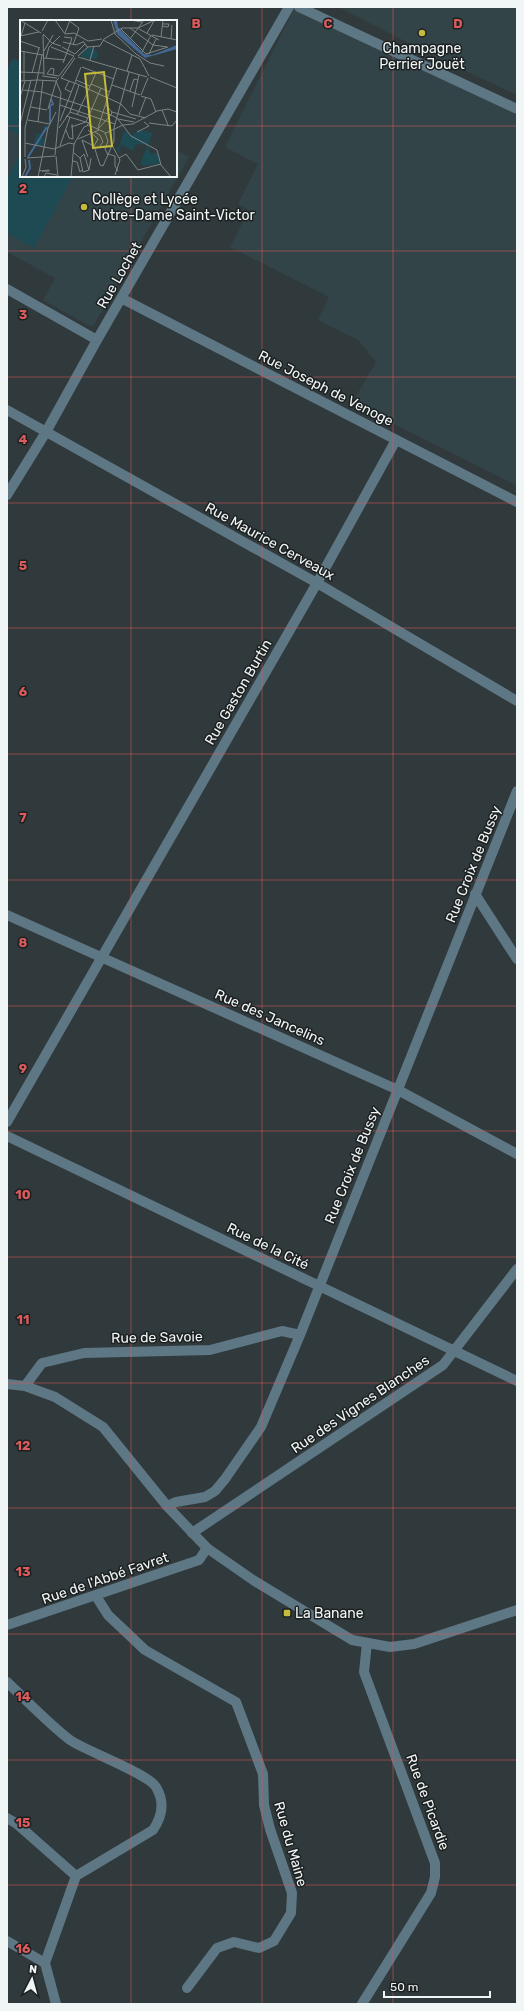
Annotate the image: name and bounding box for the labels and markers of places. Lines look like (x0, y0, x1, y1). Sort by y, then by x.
marker: Champagne Perrier Jouët (417, 28, 427, 38)
place label: Champagne Perrier Jouët (379, 40, 465, 73)
place label: Collège et Lycée Notre-Dame Saint-Victor (92, 191, 255, 224)
marker: Collège et Lycée Notre-Dame Saint-Victor (79, 202, 89, 212)
place label: La Banane (295, 1605, 364, 1622)
marker: La Banane (282, 1608, 292, 1618)

